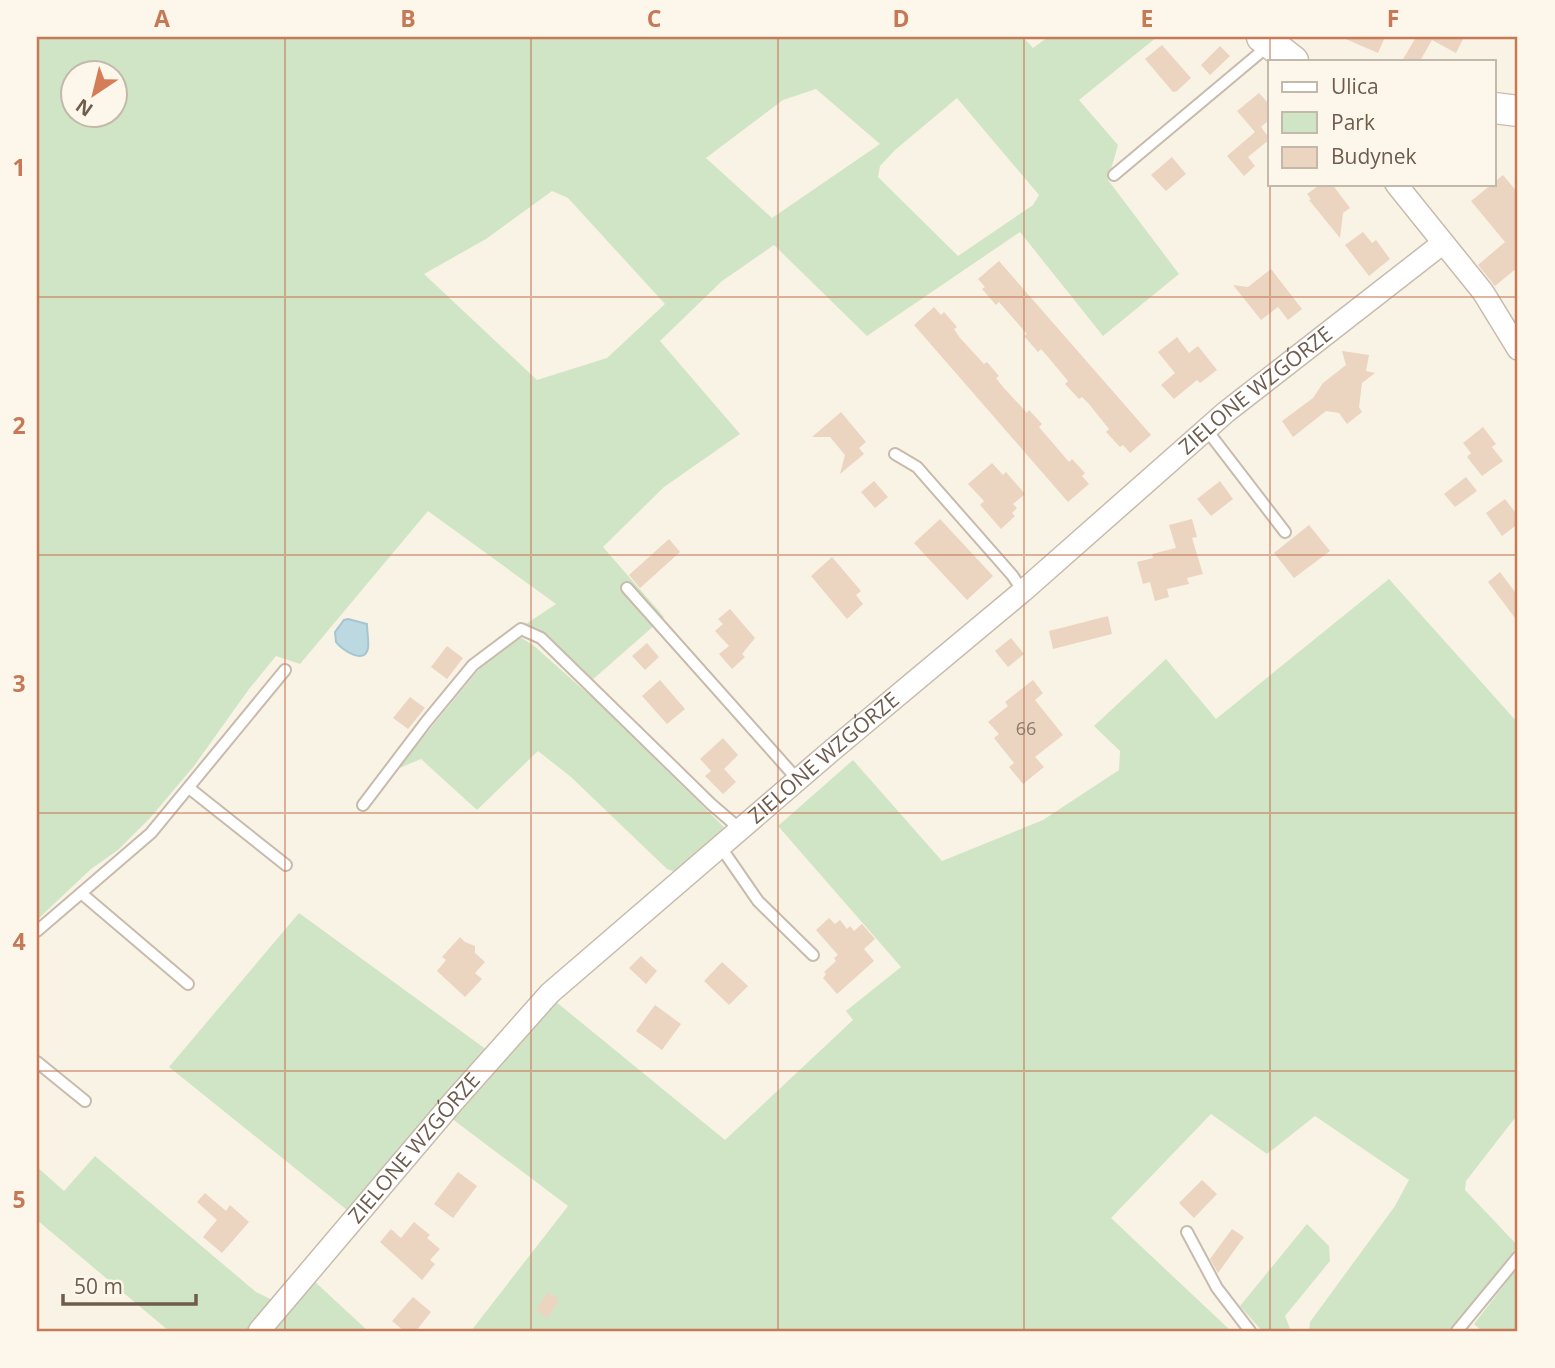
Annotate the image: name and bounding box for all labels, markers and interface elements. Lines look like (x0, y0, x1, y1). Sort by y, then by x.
text: A (154, 2, 170, 34)
text: B (400, 2, 416, 34)
text: C (647, 2, 661, 34)
text: D (892, 2, 910, 34)
text: E (1141, 2, 1153, 34)
text: F (1387, 2, 1399, 34)
north arrow (60, 60, 130, 130)
legend (1268, 60, 1496, 186)
text: Ulica (1331, 72, 1379, 100)
text: N (70, 93, 98, 123)
text: Park (1331, 108, 1375, 136)
text: Budynek (1331, 142, 1417, 170)
text: 1 (12, 151, 26, 183)
street label: ZIELONE WZGÓRZE (1172, 319, 1338, 460)
text: 2 (12, 409, 26, 441)
text: 3 (12, 667, 26, 699)
street label: ZIELONE WZGÓRZE (742, 685, 905, 829)
house number: 66 (1016, 716, 1036, 740)
text: 4 (12, 925, 26, 957)
street label: ZIELONE WZGÓRZE (341, 1066, 486, 1229)
text: 5 (12, 1183, 26, 1215)
scale bar (63, 1263, 196, 1307)
text: 50 m (74, 1272, 123, 1300)

